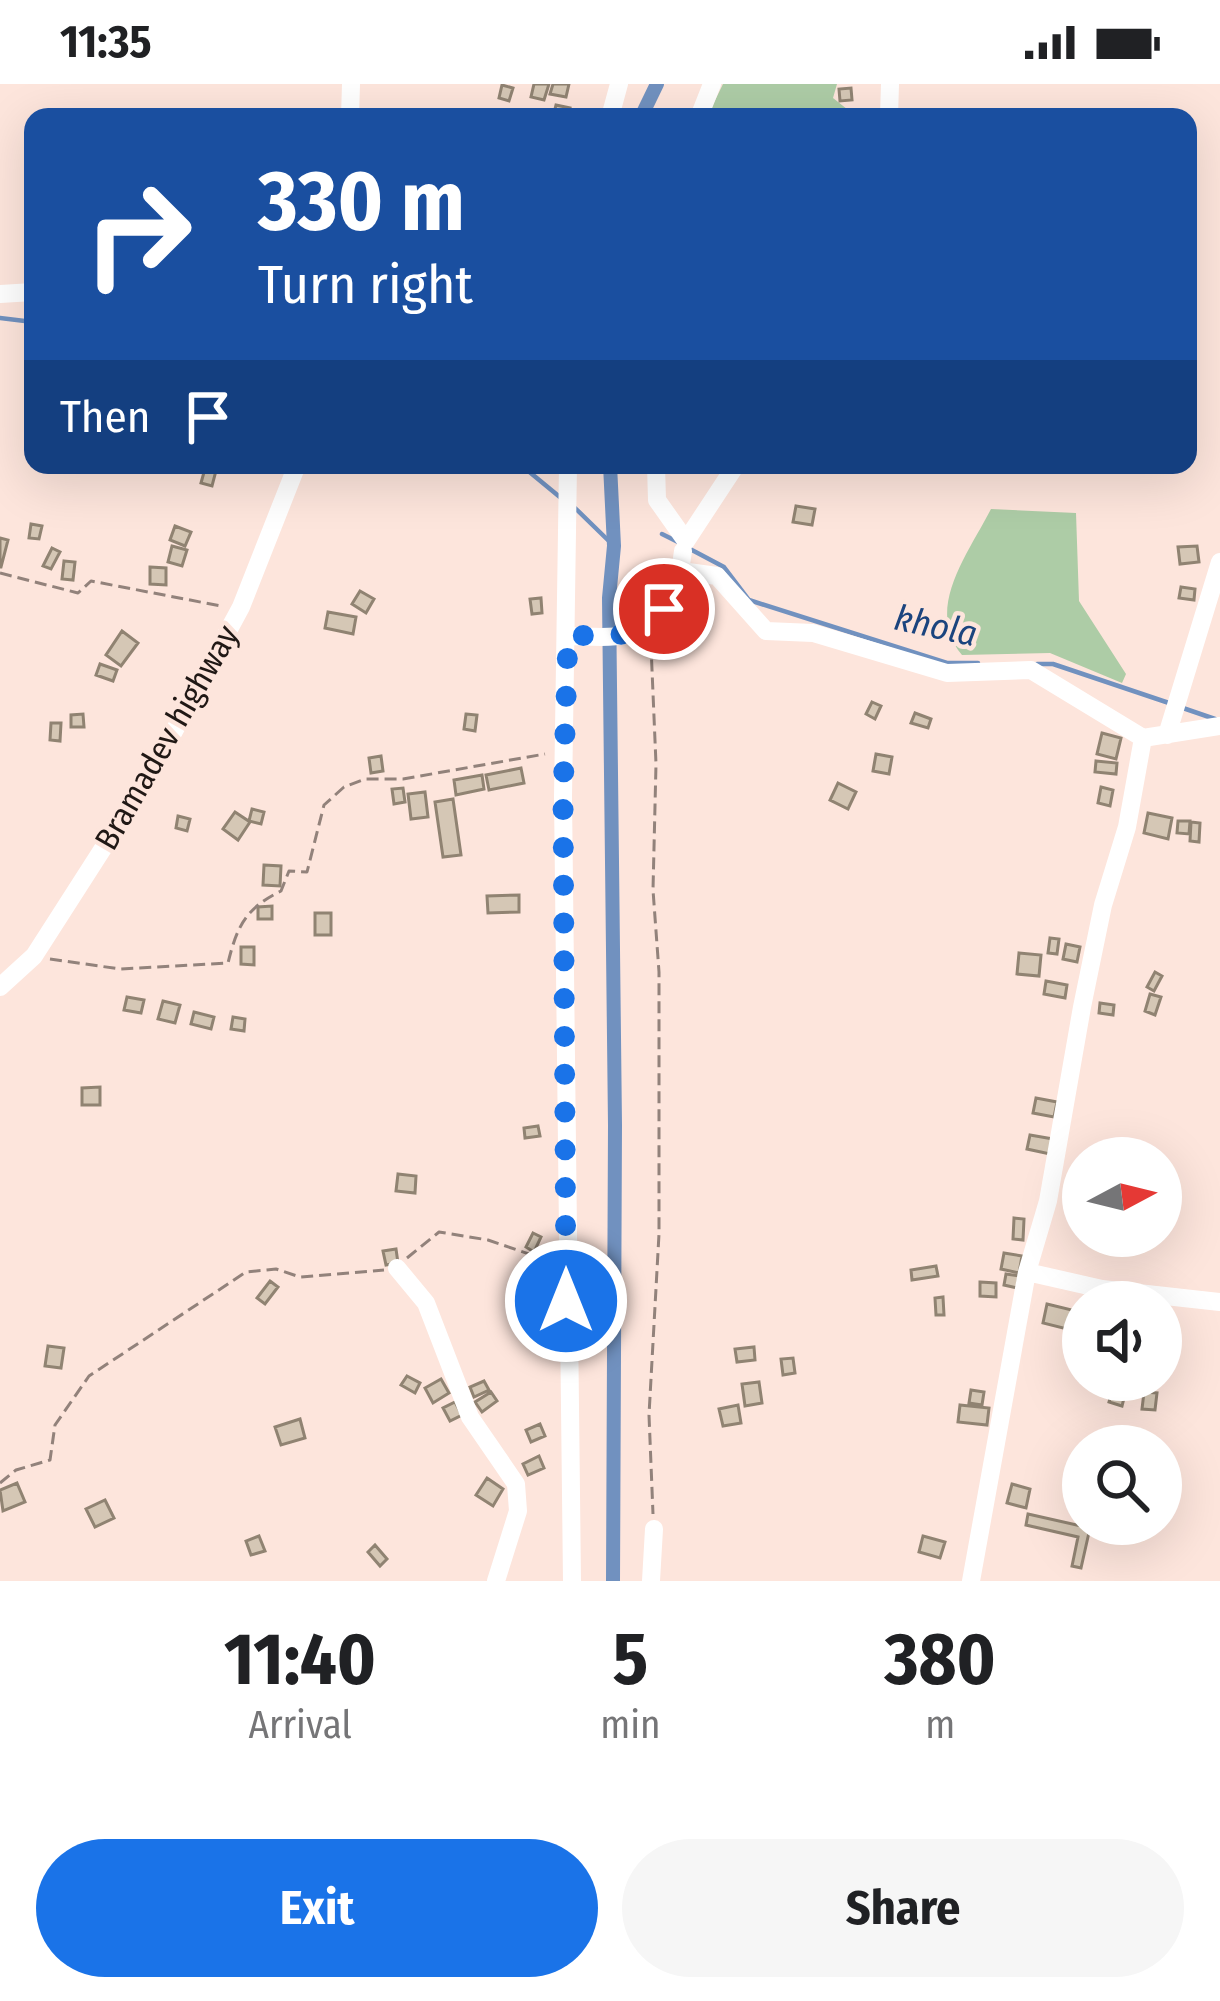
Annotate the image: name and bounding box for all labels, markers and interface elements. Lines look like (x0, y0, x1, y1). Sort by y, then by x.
text: 11:35 (60, 15, 152, 69)
text: 330 m (258, 151, 465, 252)
icon: right (60, 156, 216, 312)
text: Turn right (258, 253, 473, 317)
icon: arrive (175, 384, 241, 450)
text: Then (60, 390, 151, 444)
pin (613, 558, 715, 660)
icon: arrive (631, 576, 697, 642)
water label: khola (890, 596, 981, 656)
street label: Bramadev highway (86, 618, 248, 857)
north arrow (1062, 1137, 1182, 1257)
map controls (1062, 1137, 1182, 1545)
position arrow (503, 1238, 629, 1364)
button: sound (1062, 1281, 1182, 1401)
button: search (1062, 1425, 1182, 1545)
text: 11:40 (224, 1617, 376, 1703)
text: 5 (613, 1617, 648, 1703)
text: 380 (885, 1617, 996, 1703)
text: Arrival (248, 1702, 352, 1748)
text: min (600, 1702, 661, 1748)
text: m (925, 1702, 955, 1748)
button: Exit (36, 1839, 598, 1977)
button: Share (622, 1839, 1184, 1977)

